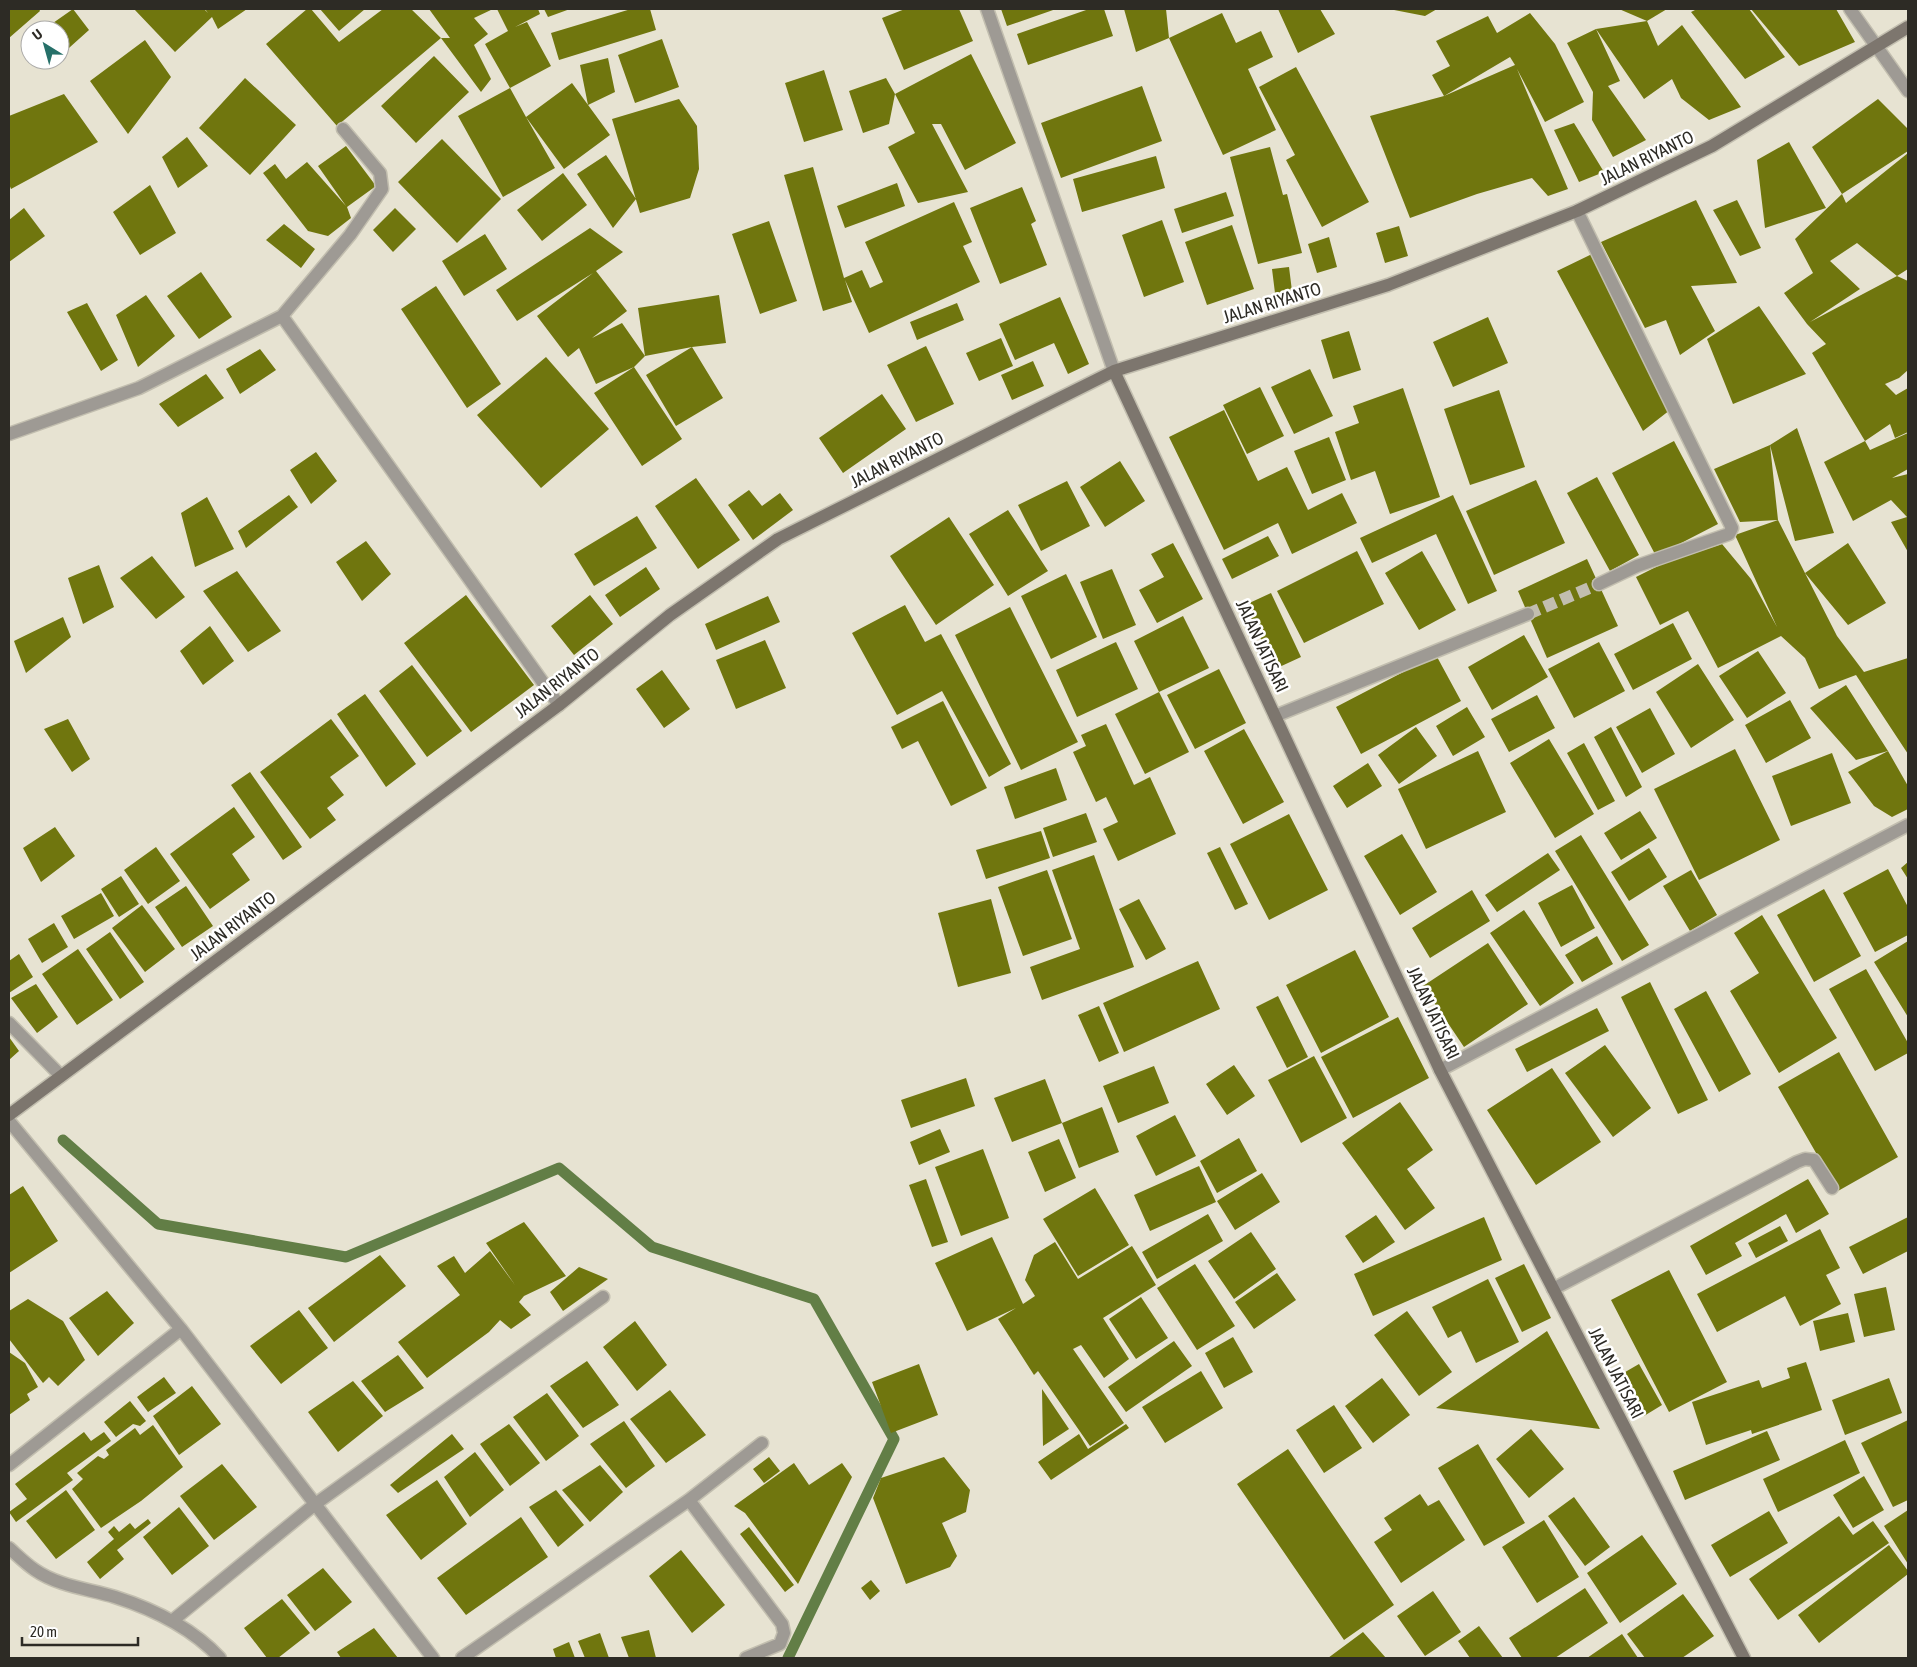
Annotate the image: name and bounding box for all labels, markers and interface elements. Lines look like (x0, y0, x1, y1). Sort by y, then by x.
north arrow (20, 20, 70, 70)
text: U (29, 26, 45, 43)
street label: JALAN RIYANTO (1596, 126, 1697, 189)
street label: JALAN RIYANTO (1220, 278, 1324, 327)
street label: JALAN RIYANTO (847, 427, 947, 492)
street label: JALAN JATISARI (1232, 596, 1293, 695)
street label: JALAN RIYANTO (510, 643, 603, 722)
street label: JALAN RIYANTO (186, 887, 280, 965)
street label: JALAN JATISARI (1403, 963, 1464, 1062)
street label: JALAN JATISARI (1584, 1324, 1648, 1422)
scale bar (22, 1614, 139, 1646)
text: 20 m (30, 1623, 57, 1640)

